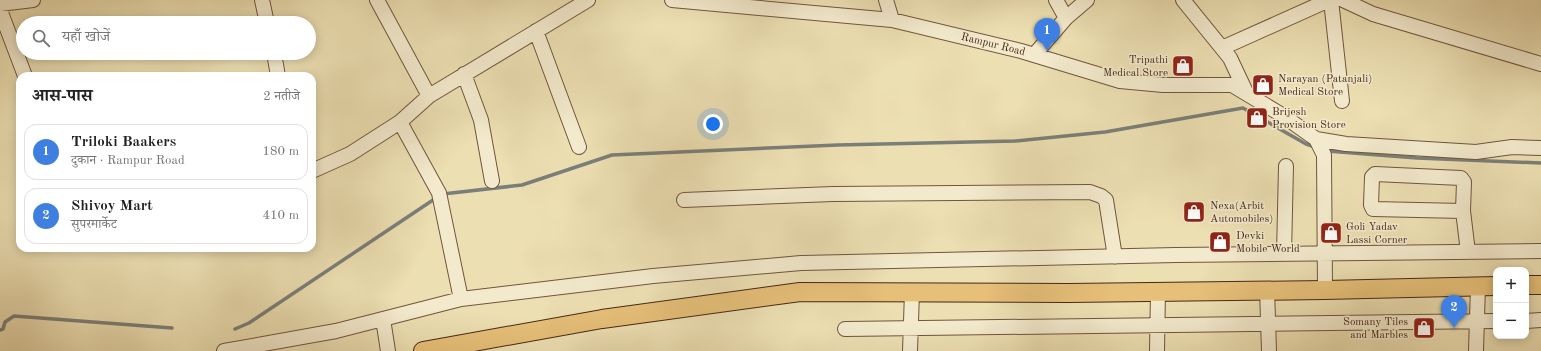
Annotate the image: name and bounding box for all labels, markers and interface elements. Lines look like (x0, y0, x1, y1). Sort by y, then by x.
search box (16, 16, 316, 60)
pin: 1 (1034, 18, 1060, 51)
icon: search (30, 27, 52, 49)
text: यहाँ खोजें (62, 30, 110, 45)
street label: Rampur Road (960, 32, 1026, 58)
shop icon: Tripathi Medical Store (1170, 53, 1196, 79)
place label: Tripathi Medical Store (1103, 55, 1168, 79)
shop icon: Narayan (Patanjali) Medical Store (1250, 72, 1276, 98)
place label: Narayan (Patanjali) Medical Store (1278, 74, 1372, 98)
text: आस-पास (32, 88, 92, 105)
text: 2 नतीजे (263, 90, 300, 103)
shop icon: Brijesh Provision Store (1244, 105, 1270, 131)
place label: Brijesh Provision Store (1272, 107, 1346, 131)
your location (703, 114, 723, 134)
text: Triloki Baakers (71, 135, 176, 150)
text: 1 (42, 145, 50, 158)
text: 180 m (262, 145, 299, 158)
text: दुकान · Rampur Road (71, 154, 185, 167)
text: Shivoy Mart (71, 199, 153, 214)
shop icon: Nexa(Arbit Automobiles) (1181, 199, 1207, 225)
place label: Nexa(Arbit Automobiles) (1210, 201, 1273, 225)
text: 2 (42, 209, 50, 222)
text: 410 m (262, 209, 299, 222)
text: सुपरमार्केट (71, 218, 117, 231)
shop icon: Goli Yadav Lassi Corner (1318, 220, 1344, 246)
place label: Goli Yadav Lassi Corner (1346, 222, 1408, 246)
shop icon: Devki Mobile World (1207, 229, 1233, 255)
place label: Devki Mobile World (1236, 231, 1300, 255)
map controls (1493, 267, 1529, 339)
button: + (1493, 267, 1529, 303)
pin: 2 (1441, 295, 1467, 328)
button: − (1493, 303, 1529, 339)
shop icon: Somany Tiles and Marbles (1411, 315, 1437, 341)
place label: Somany Tiles and Marbles (1343, 317, 1408, 341)

